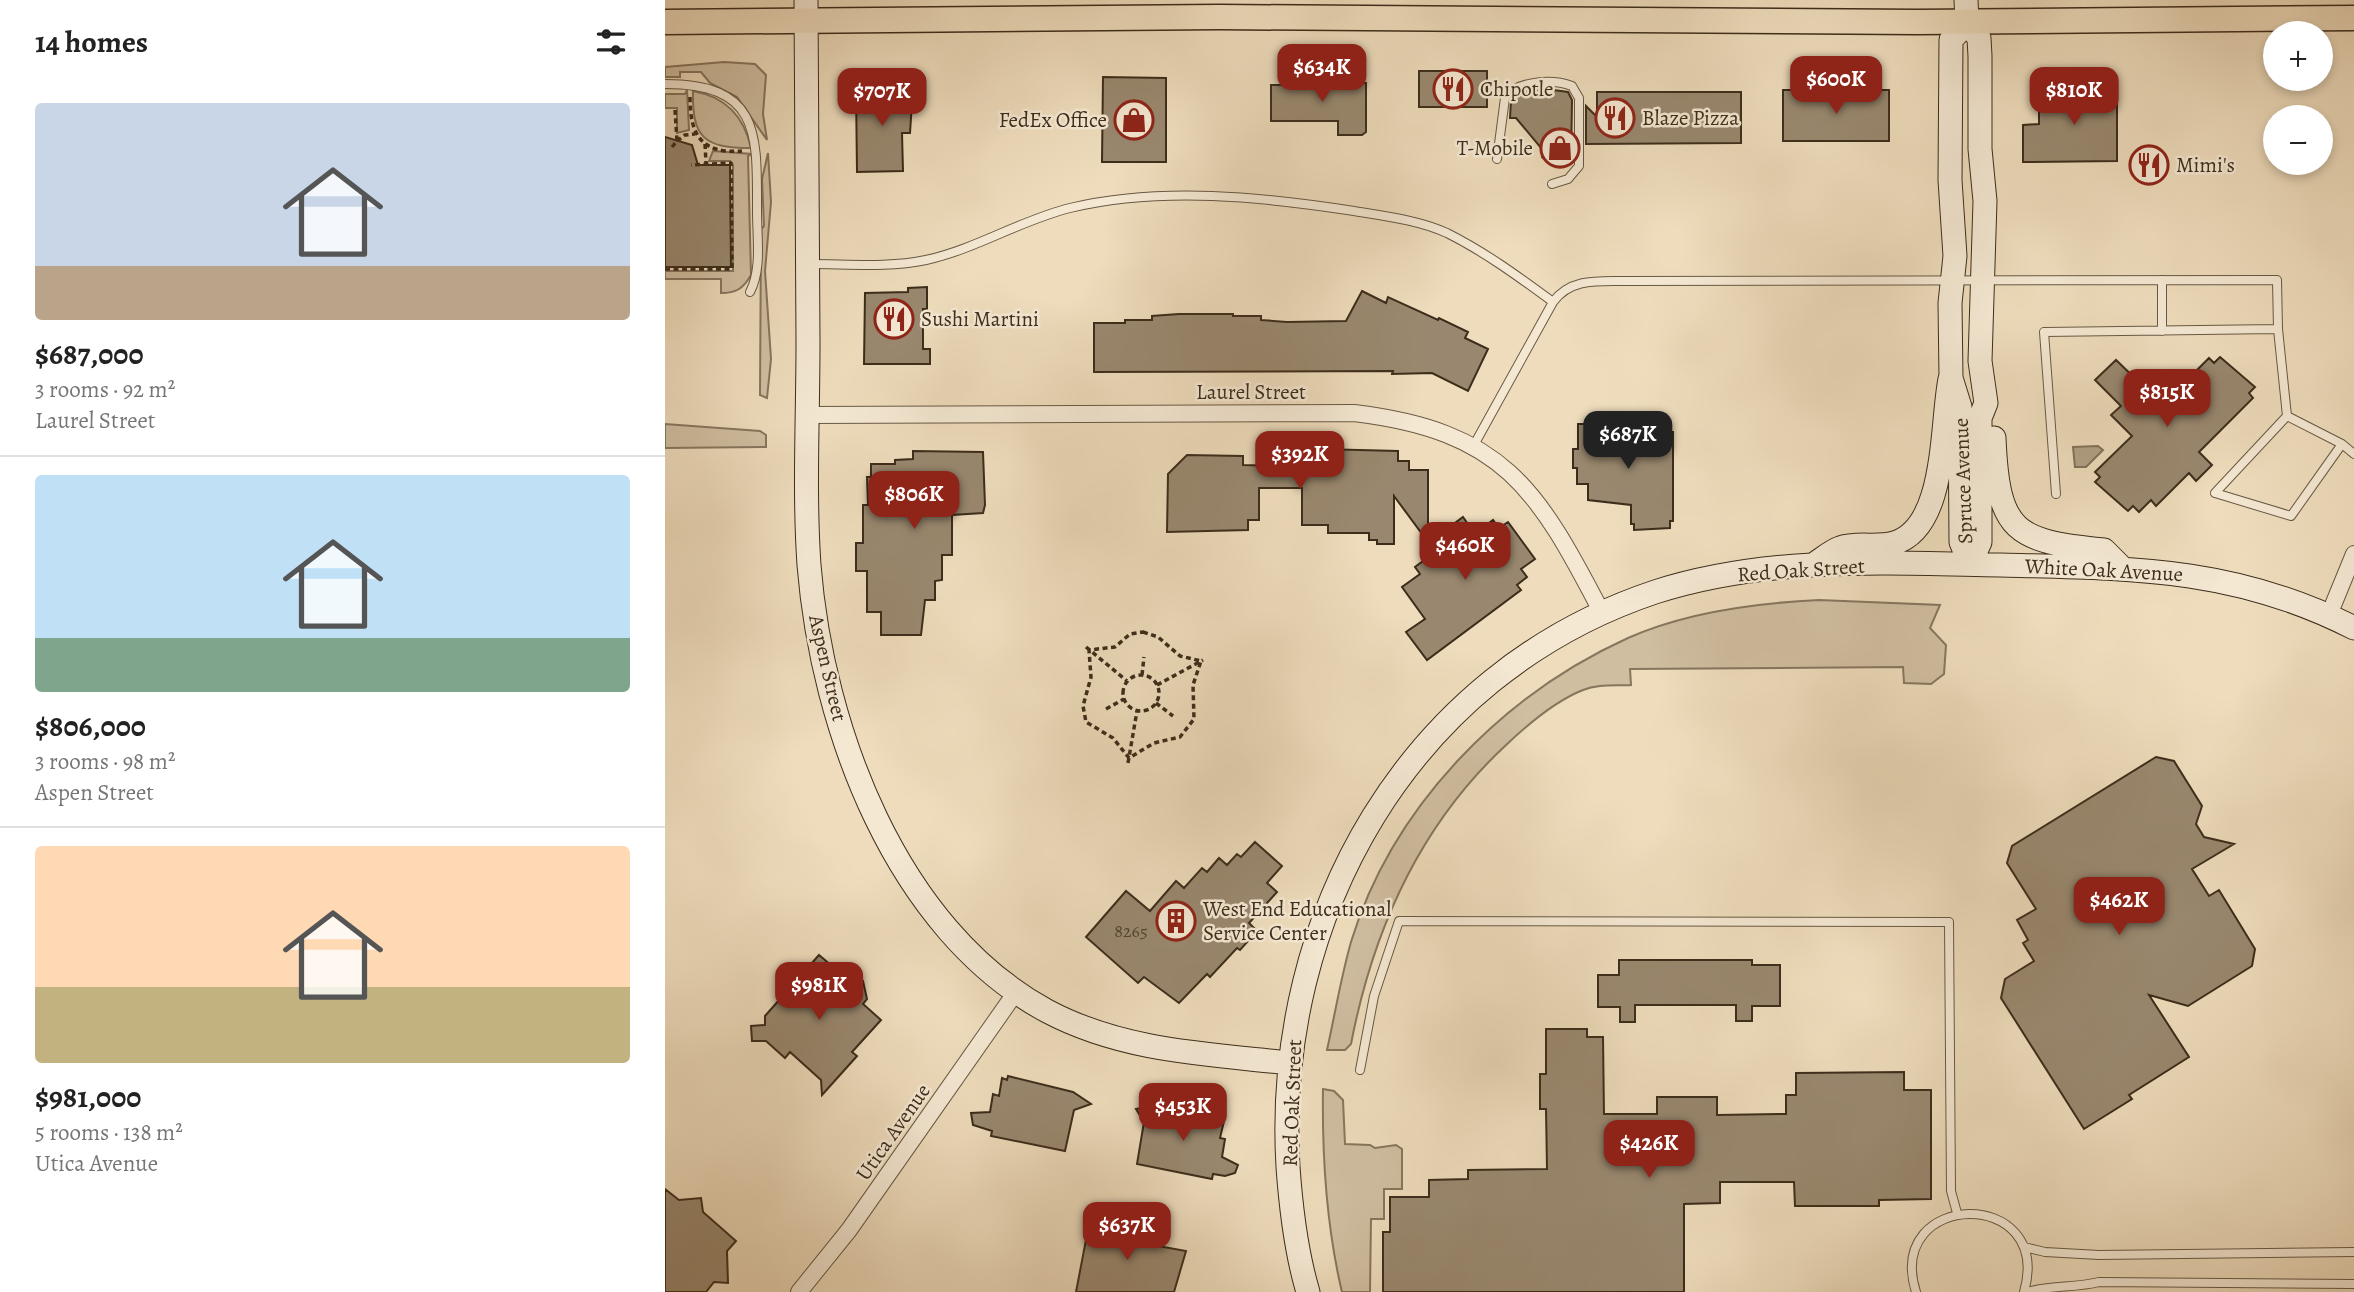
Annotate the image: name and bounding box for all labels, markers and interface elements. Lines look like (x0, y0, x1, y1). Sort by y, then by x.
map controls (2263, 21, 2333, 175)
button: + (2263, 21, 2333, 91)
text: 14 homes (35, 22, 148, 62)
icon: filters (592, 23, 630, 61)
pin: $634K (1273, 44, 1371, 104)
text: $634K (1293, 51, 1351, 82)
pin: $600K (1787, 57, 1885, 116)
text: $600K (1806, 63, 1866, 94)
pin: $707K (833, 68, 931, 128)
restaurant icon: Chipotle (1432, 68, 1474, 110)
pin: $810K (2025, 68, 2123, 127)
text: $810K (2046, 74, 2102, 105)
text: $707K (853, 75, 911, 106)
place label: Chipotle (1480, 75, 1553, 103)
restaurant icon: Blaze Pizza (1594, 97, 1636, 139)
shop icon: FedEx Office (1113, 99, 1155, 141)
place label: Blaze Pizza (1642, 104, 1739, 132)
button: − (2263, 105, 2333, 175)
place label: FedEx Office (999, 106, 1107, 134)
shop icon: T-Mobile (1539, 127, 1581, 169)
place label: T-Mobile (1457, 134, 1533, 162)
restaurant icon: Mimi's (2128, 144, 2170, 186)
icon: home (270, 149, 396, 275)
place label: Mimi's (2176, 151, 2235, 179)
restaurant icon: Sushi Martini (873, 298, 915, 340)
place label: Sushi Martini (921, 305, 1039, 333)
text: $687,000 (35, 334, 144, 374)
pin: $815K (2118, 370, 2216, 429)
text: 3 rooms · 92 m² (35, 374, 175, 405)
text: $815K (2140, 376, 2194, 407)
street label: Laurel Street (1196, 378, 1306, 406)
text: Laurel Street (35, 405, 155, 436)
pin: $687K (1579, 412, 1677, 471)
street label: Spruce Avenue (1947, 417, 1979, 545)
text: $687K (1599, 418, 1657, 449)
pin: $392K (1251, 432, 1349, 491)
text: $392K (1271, 438, 1329, 469)
pin: $806K (865, 472, 963, 531)
text: $806K (884, 478, 944, 509)
icon: home (270, 521, 396, 647)
pin: $460K (1416, 522, 1514, 582)
text: $460K (1436, 529, 1494, 560)
street label: Red Oak Street (1736, 552, 1866, 588)
street label: White Oak Avenue (2023, 552, 2184, 588)
street label: Aspen Street (802, 611, 854, 724)
text: $806,000 (35, 706, 146, 746)
text: 3 rooms · 98 m² (35, 746, 176, 777)
text: Aspen Street (35, 777, 154, 808)
pin: $462K (2070, 878, 2168, 937)
text: $462K (2090, 884, 2148, 915)
icon: home (270, 892, 396, 1018)
place label: West End Educational Service Center (1202, 895, 1391, 947)
building icon: West End Educational Service Center (1155, 900, 1197, 942)
house number: 8265 (1114, 919, 1148, 943)
pin: $981K (770, 962, 868, 1022)
text: $981K (791, 969, 847, 1000)
street label: Red Oak Street (1276, 1039, 1308, 1167)
text: $981,000 (35, 1077, 141, 1117)
street label: Utica Avenue (849, 1078, 937, 1186)
pin: $453K (1134, 1084, 1232, 1143)
text: $453K (1155, 1090, 1211, 1121)
text: 5 rooms · 138 m² (35, 1117, 183, 1148)
pin: $426K (1600, 1120, 1698, 1180)
text: $426K (1620, 1127, 1678, 1158)
text: Utica Avenue (35, 1148, 158, 1179)
pin: $637K (1078, 1202, 1176, 1262)
text: $637K (1099, 1209, 1155, 1240)

